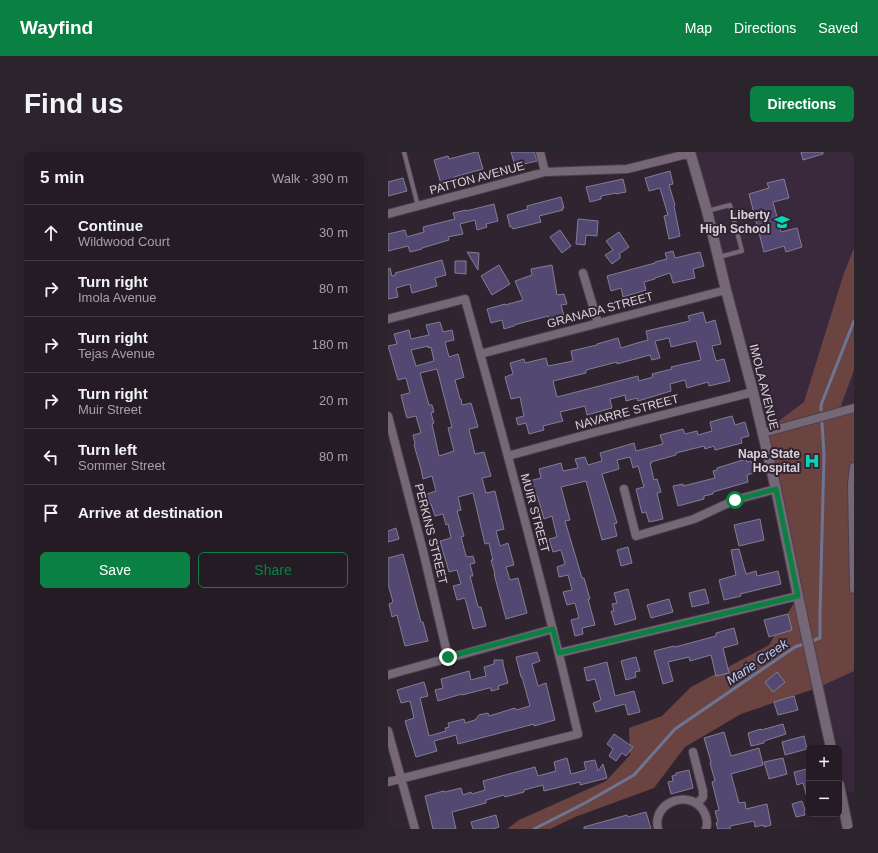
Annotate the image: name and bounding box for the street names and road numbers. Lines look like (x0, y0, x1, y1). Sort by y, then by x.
street label: PATTON AVENUE (428, 159, 526, 197)
street label: GRANADA STREET (545, 289, 655, 331)
street label: IMOLA AVENUE (747, 343, 781, 431)
street label: NAVARRE STREET (574, 391, 681, 433)
street label: MUIR STREET (518, 472, 552, 555)
street label: PERKINS STREET (412, 482, 450, 586)

